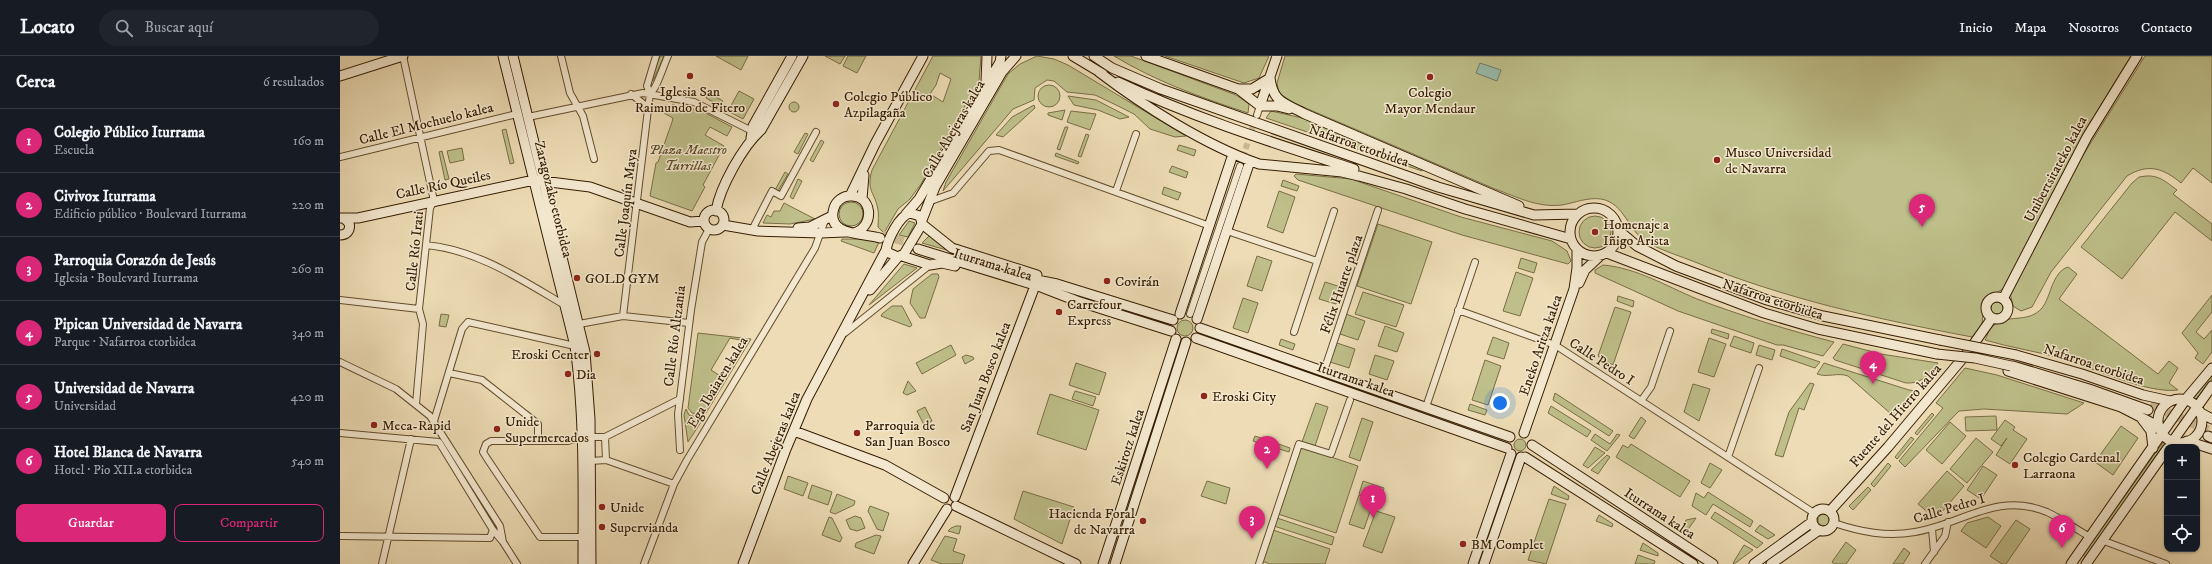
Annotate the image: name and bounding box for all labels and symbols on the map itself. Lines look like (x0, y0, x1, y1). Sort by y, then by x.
marker: Iglesia San Raimundo de Fitero (685, 71, 695, 81)
marker: Colegio Mayor Mendaur (1425, 72, 1435, 82)
street label: Calle Abejeras kalea (918, 77, 989, 182)
place label: Iglesia San Raimundo de Fitero (635, 83, 745, 117)
place label: Colegio Mayor Mendaur (1385, 84, 1476, 118)
place label: Colegio Público Azpilagaña (844, 88, 932, 122)
street label: Calle El Mochuelo kalea (357, 99, 495, 149)
marker: Colegio Público Azpilagaña (831, 99, 841, 109)
street label: Unibertsitateko kalea (2020, 113, 2092, 226)
street label: Nafarroa etorbidea (1306, 120, 1411, 172)
street label: Zaragozako etorbidea (530, 139, 576, 259)
park label: Plaza Maestro Turrillas (649, 141, 727, 175)
place label: Museo Universidad de Navarra (1725, 144, 1831, 178)
street label: Calle Joaquín Maya (610, 148, 642, 258)
marker: Museo Universidad de Navarra (1712, 155, 1722, 165)
street label: Calle Río Queiles (394, 166, 493, 204)
pin: 5 (1909, 194, 1935, 227)
street label: Calle Río Irati (402, 210, 428, 292)
place label: Homenaje a Iñigo Arista (1603, 216, 1669, 250)
marker: Homenaje a Iñigo Arista (1590, 227, 1600, 237)
street label: Félix Huarte plaza (1317, 232, 1367, 336)
street label: Iturrama kalea (951, 244, 1034, 285)
place label: GOLD GYM (585, 270, 660, 288)
marker: GOLD GYM (572, 273, 582, 283)
place label: Covirán (1115, 273, 1160, 291)
street label: Nafarroa etorbidea (1720, 275, 1825, 325)
marker: Covirán (1102, 276, 1112, 286)
street label: Calle Río Altzania (660, 285, 690, 388)
street label: Eneko Aritza kalea (1515, 292, 1567, 398)
place label: Carrefour Express (1067, 296, 1122, 330)
marker: Carrefour Express (1054, 307, 1064, 317)
street label: San Juan Bosco kalea (957, 320, 1015, 435)
street label: Ega Ibaiaren kalea (683, 333, 752, 432)
street label: Calle Pedro I (1566, 334, 1638, 390)
street label: Nafarroa etorbidea (2041, 340, 2146, 390)
place label: Eroski Center (511, 346, 590, 364)
marker: Eroski Center (592, 349, 602, 359)
pin: 4 (1860, 351, 1886, 384)
street label: Iturrama kalea (1314, 358, 1397, 402)
street label: Fuente del Hierro kalea (1846, 360, 1946, 471)
place label: Dia (576, 366, 596, 384)
marker: Dia (563, 369, 573, 379)
place label: Eroski City (1212, 388, 1276, 406)
street label: Calle Abejeras kalea (747, 389, 805, 498)
marker: Eroski City (1199, 391, 1209, 401)
your location (1490, 393, 1510, 413)
street label: Eskirotz kalea (1107, 407, 1149, 488)
place label: Unide Supermercados (505, 413, 589, 447)
place label: Meca-Rapid (382, 417, 451, 435)
place label: Parroquia de San Juan Bosco (865, 417, 950, 451)
marker: Meca-Rapid (369, 420, 379, 430)
marker: Unide Supermercados (492, 424, 502, 434)
marker: Parroquia de San Juan Bosco (852, 428, 862, 438)
pin: 2 (1254, 436, 1280, 469)
place label: Colegio Cardenal Larraona (2023, 449, 2121, 483)
marker: Colegio Cardenal Larraona (2010, 460, 2020, 470)
street label: Iturrama kalea (1620, 484, 1699, 544)
pin: 1 (1360, 485, 1386, 518)
street label: Calle Pedro I (1911, 489, 1987, 528)
place label: Unide (610, 499, 644, 517)
marker: Unide (597, 502, 607, 512)
place label: Hacienda Foral de Navarra (1048, 505, 1136, 539)
pin: 3 (1239, 506, 1265, 539)
pin: 6 (2049, 515, 2075, 548)
marker: Hacienda Foral de Navarra (1138, 516, 1148, 526)
place label: Supervianda (610, 519, 678, 537)
marker: Supervianda (597, 522, 607, 532)
place label: BM Complet (1471, 536, 1544, 554)
marker: BM Complet (1458, 539, 1468, 549)

